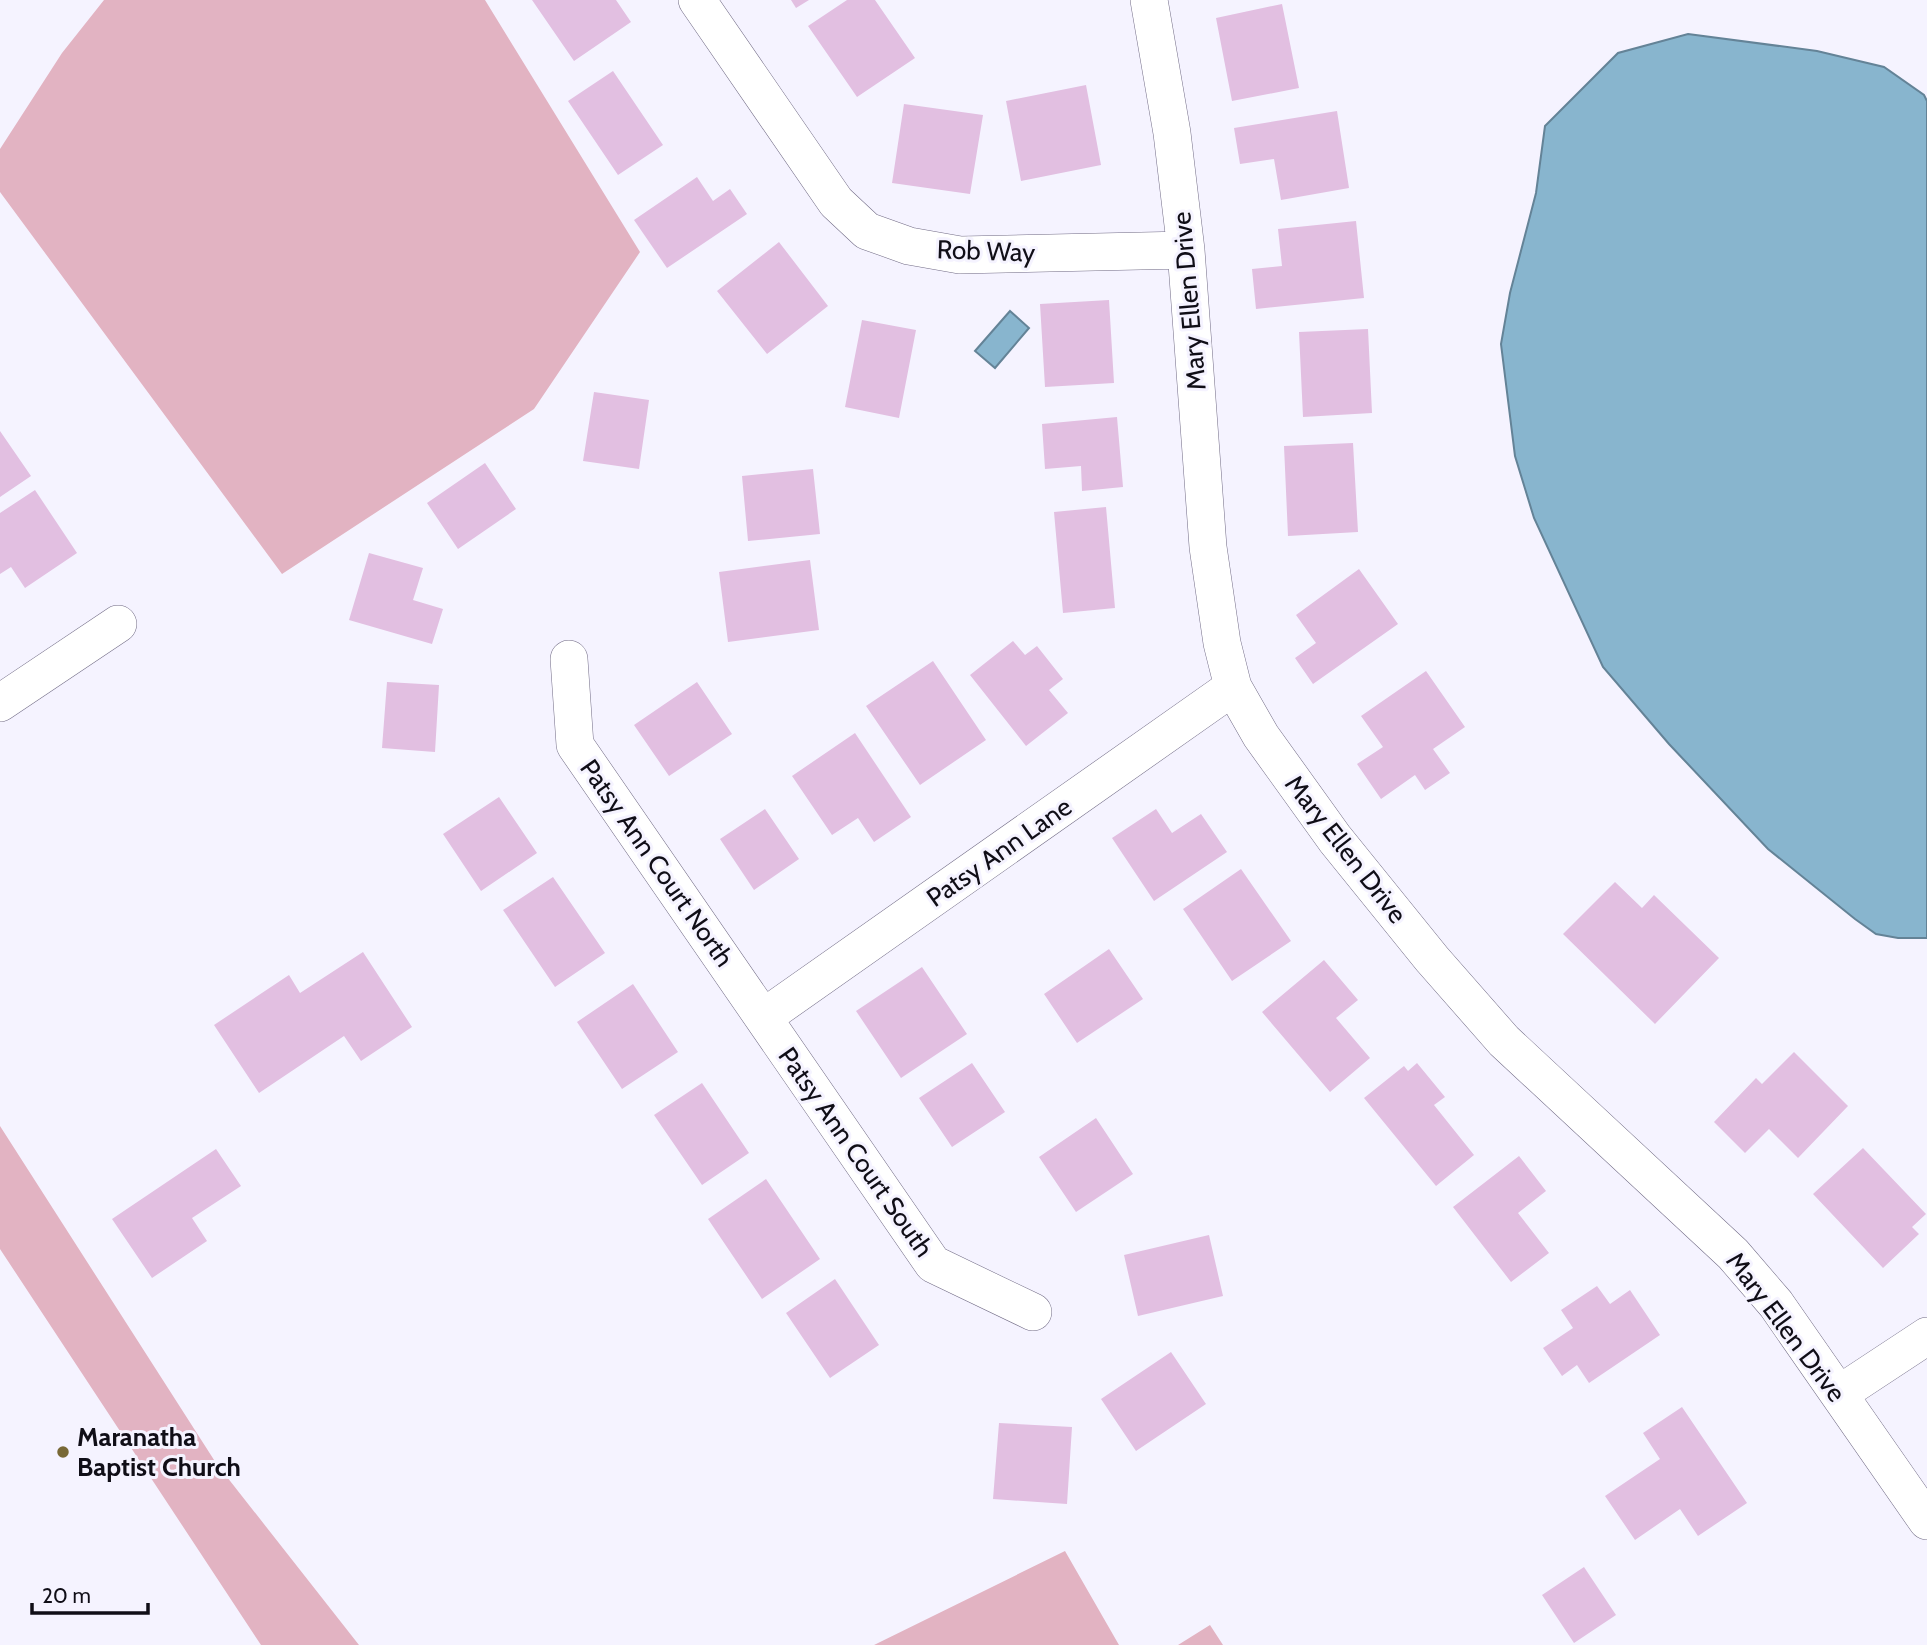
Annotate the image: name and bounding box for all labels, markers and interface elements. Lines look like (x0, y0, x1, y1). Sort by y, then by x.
street label: Mary Ellen Drive (1165, 210, 1213, 392)
street label: Rob Way (936, 233, 1036, 269)
street label: Patsy Ann Court North (573, 753, 741, 973)
street label: Mary Ellen Drive (1278, 769, 1414, 929)
street label: Patsy Ann Lane (920, 790, 1078, 914)
street label: Patsy Ann Court South (772, 1041, 940, 1263)
street label: Mary Ellen Drive (1719, 1246, 1853, 1408)
place label: Maranatha Baptist Church (77, 1421, 241, 1483)
marker: Maranatha Baptist Church (55, 1444, 71, 1460)
scale bar (32, 1572, 147, 1616)
text: 20 m (42, 1583, 91, 1608)

